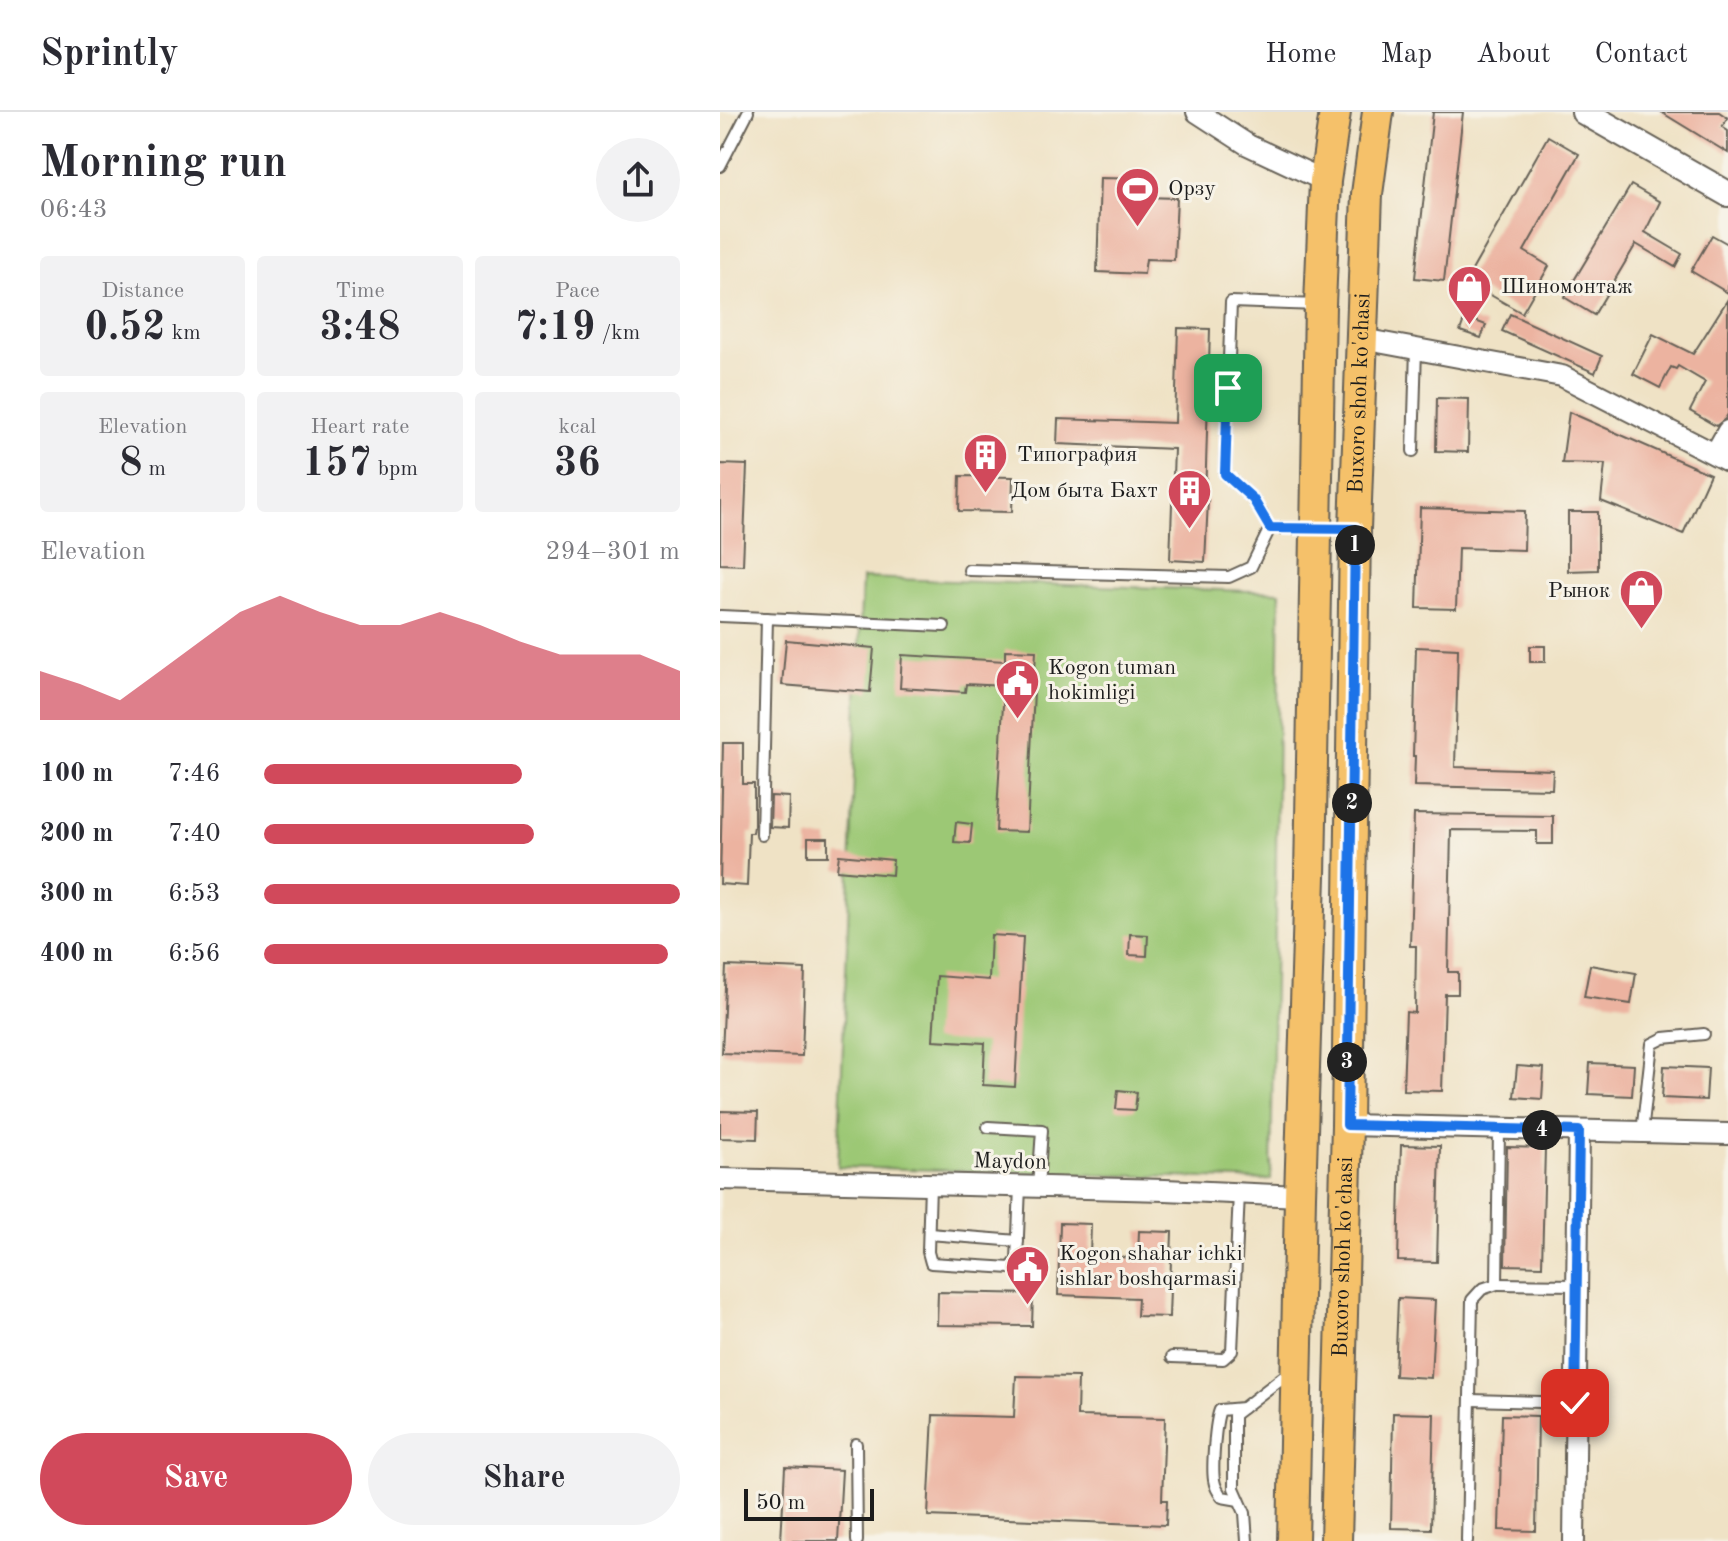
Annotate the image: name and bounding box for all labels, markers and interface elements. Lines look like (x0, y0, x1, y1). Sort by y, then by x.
text: Sprintly (40, 36, 179, 74)
text: Home (1265, 41, 1336, 69)
text: Map (1380, 41, 1432, 69)
text: About (1476, 41, 1551, 69)
text: Contact (1595, 41, 1688, 69)
button: share (596, 138, 680, 222)
text: Morning run (40, 142, 287, 186)
sports icon: Орзу (1113, 165, 1161, 228)
place label: Орзу (1168, 178, 1216, 200)
text: 06:43 (40, 197, 108, 223)
shop icon: Шиномонтаж (1446, 263, 1494, 326)
place label: Шиномонтаж (1501, 276, 1633, 298)
text: Distance (101, 280, 184, 302)
text: Time (335, 280, 385, 302)
text: Pace (555, 280, 600, 302)
street label: Buxoro shoh ko'chasi (1345, 292, 1374, 494)
text: 0.52 (85, 309, 166, 349)
text: 3:48 (320, 309, 400, 349)
text: 7:19 (514, 309, 595, 349)
text: km (166, 322, 201, 344)
text: /km (595, 322, 640, 344)
pin (1194, 354, 1262, 422)
icon: arrive (1206, 366, 1250, 410)
text: Elevation (98, 416, 187, 438)
text: Heart rate (311, 416, 409, 438)
text: kcal (558, 416, 596, 438)
building icon: Типография (962, 431, 1010, 494)
place label: Типография (1017, 444, 1137, 466)
text: 8 (119, 445, 142, 485)
text: 157 (302, 445, 372, 485)
text: 36 (554, 445, 601, 485)
text: m (142, 458, 166, 480)
text: bpm (372, 458, 418, 480)
building icon: Дом быта Бахт (1165, 467, 1213, 530)
place label: Дом быта Бахт (1011, 480, 1158, 502)
pin: 1 (1335, 525, 1375, 565)
text: 1 (1349, 534, 1361, 556)
text: Elevation (40, 539, 146, 565)
text: 294–301 m (545, 539, 680, 565)
shop icon: Рынок (1617, 567, 1665, 630)
place label: Рынок (1548, 580, 1610, 602)
public building icon: Kogon tuman hokimligi (993, 657, 1041, 720)
place label: Kogon tuman hokimligi (1048, 657, 1176, 704)
text: 100 m (40, 761, 113, 787)
text: 7:46 (168, 761, 221, 787)
pin: 2 (1332, 783, 1372, 823)
text: 2 (1346, 792, 1358, 814)
text: 200 m (40, 821, 113, 847)
text: 7:40 (168, 821, 221, 847)
text: 300 m (40, 881, 113, 907)
text: 6:53 (168, 881, 221, 907)
text: 400 m (40, 941, 113, 967)
text: 6:56 (168, 941, 221, 967)
pin: 3 (1327, 1042, 1367, 1082)
text: 3 (1341, 1051, 1353, 1073)
pin: 4 (1522, 1110, 1562, 1150)
text: 4 (1536, 1119, 1548, 1141)
street label: Maydon (973, 1150, 1047, 1174)
street label: Buxoro shoh ko'chasi (1330, 1156, 1357, 1358)
public building icon: Kogon shahar ichki ishlar boshqarmasi (1004, 1243, 1052, 1306)
place label: Kogon shahar ichki ishlar boshqarmasi (1059, 1243, 1243, 1290)
pin (1541, 1369, 1609, 1437)
icon: check (1553, 1381, 1597, 1425)
button: Save (40, 1433, 352, 1525)
button: Share (368, 1433, 680, 1525)
scale bar (744, 1485, 874, 1521)
text: 50 m (756, 1492, 805, 1514)

